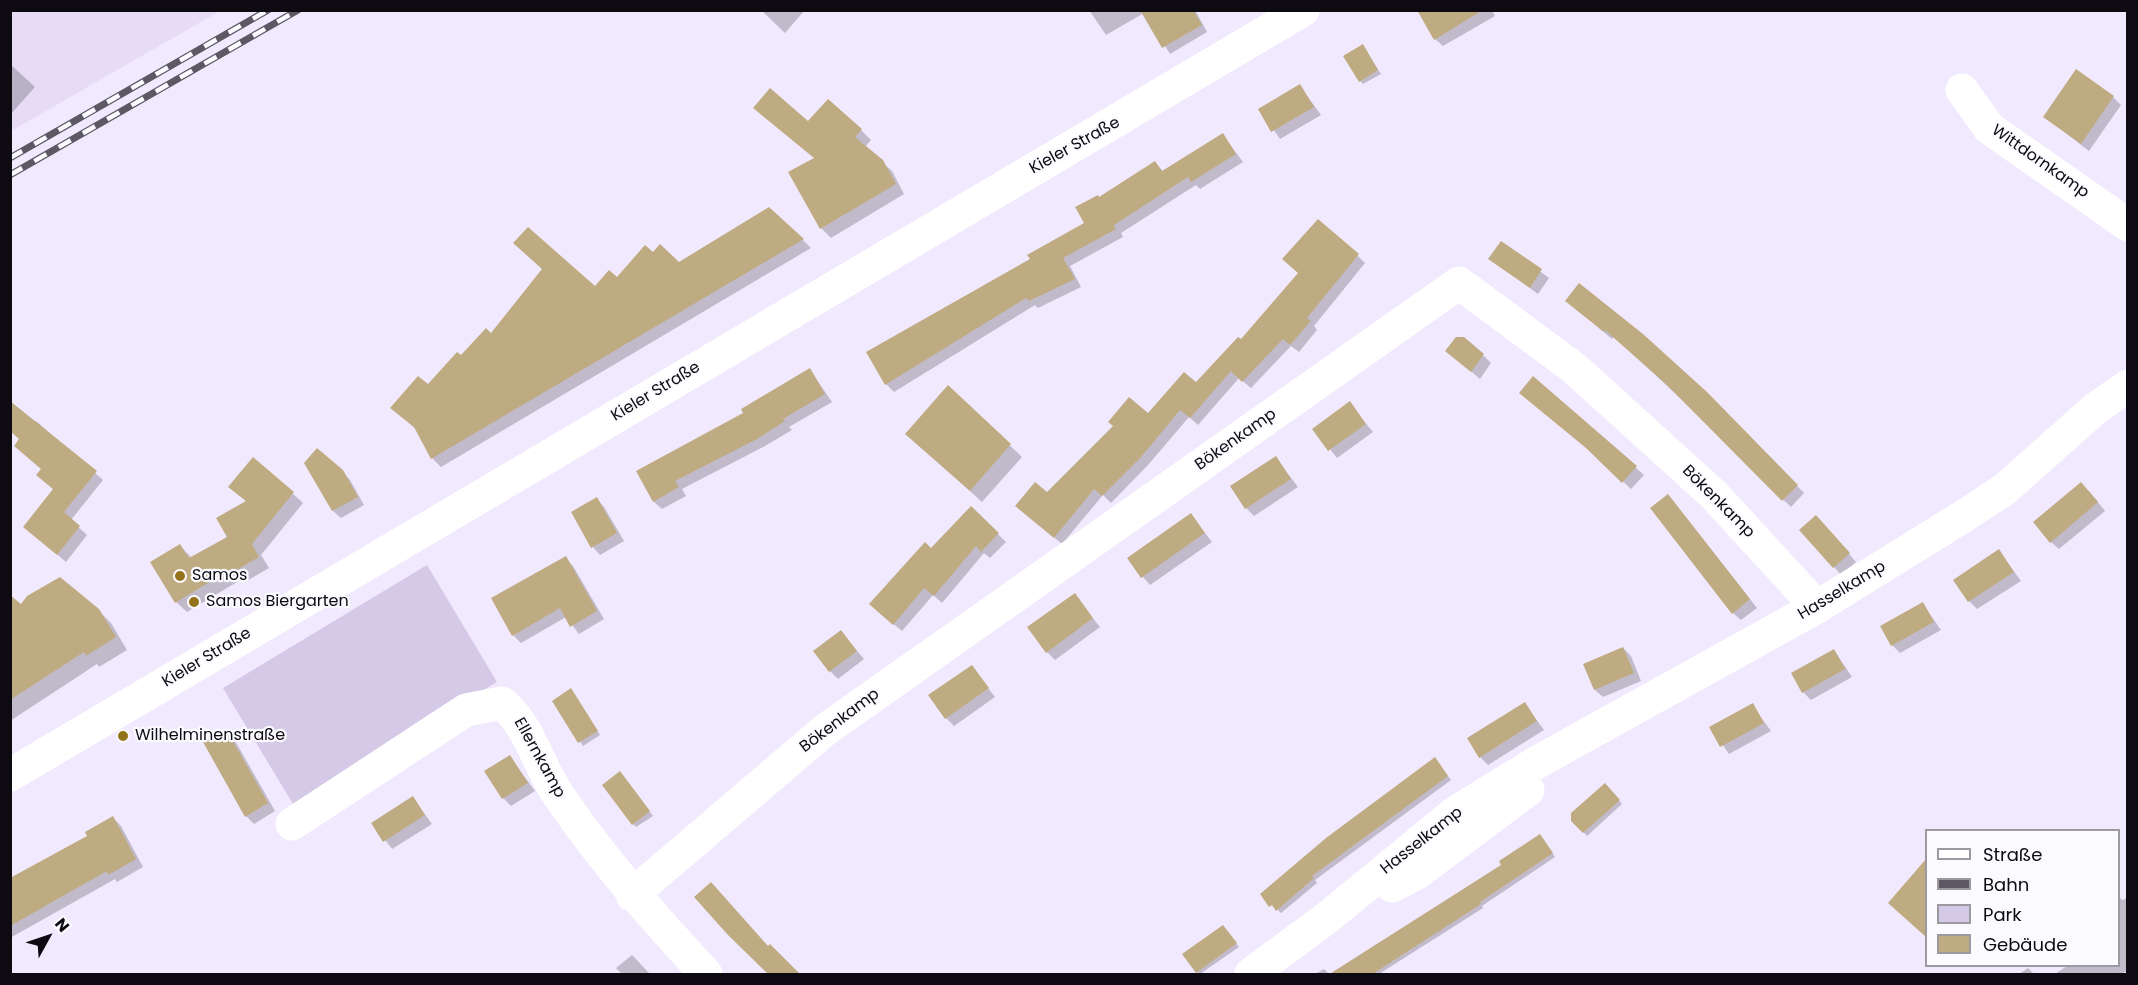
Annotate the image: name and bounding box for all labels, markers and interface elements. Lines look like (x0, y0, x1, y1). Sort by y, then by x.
street label: Kieler Straße (1026, 113, 1124, 179)
street label: Wittdornkamp (1987, 121, 2093, 203)
street label: Kieler Straße (608, 358, 704, 426)
street label: Bökenkamp (1192, 405, 1280, 475)
street label: Bökenkamp (1678, 462, 1758, 542)
street label: Hasselkamp (1795, 557, 1889, 625)
place label: Samos (192, 566, 247, 586)
marker: Samos (173, 569, 187, 583)
place label: Samos Biergarten (206, 592, 349, 612)
marker: Samos Biergarten (187, 595, 201, 609)
street label: Kieler Straße (159, 624, 255, 692)
street label: Bökenkamp (796, 685, 884, 757)
street label: Ellernkamp (509, 715, 569, 801)
place label: Wilhelminenstraße (135, 726, 285, 746)
marker: Wilhelminenstraße (116, 729, 130, 743)
street label: Hasselkamp (1377, 803, 1467, 879)
legend (1925, 829, 2120, 967)
text: Straße (1983, 842, 2042, 867)
text: Bahn (1983, 872, 2029, 897)
text: Park (1983, 902, 2022, 927)
north arrow (18, 907, 78, 967)
text: N (49, 913, 75, 937)
text: Gebäude (1983, 932, 2067, 957)

